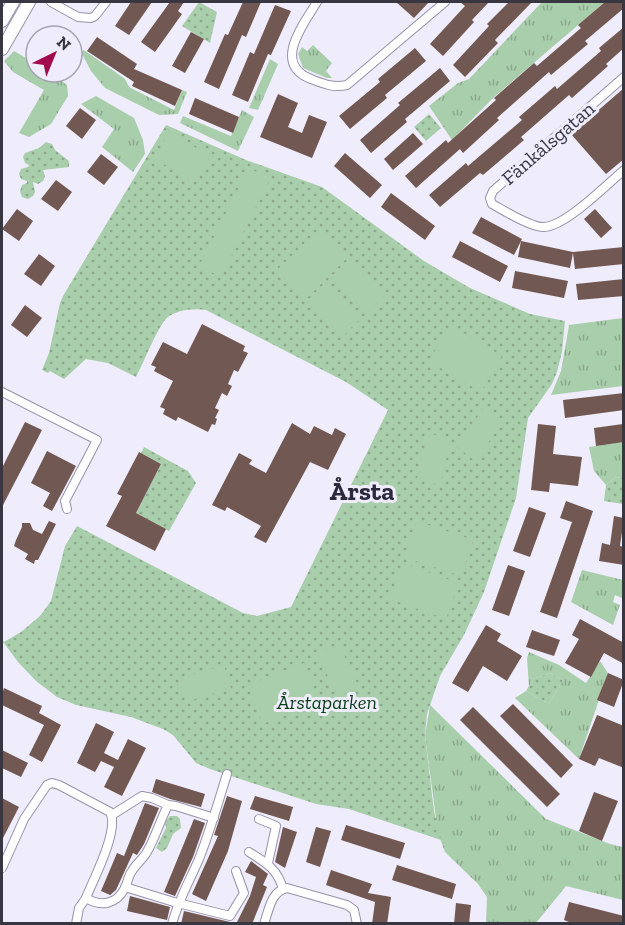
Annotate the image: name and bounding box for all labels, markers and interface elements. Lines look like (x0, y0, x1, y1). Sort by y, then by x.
north arrow (24, 24, 84, 84)
text: N (53, 32, 75, 54)
street label: Fänkålsgatan (497, 96, 600, 190)
district label: Årsta (330, 475, 394, 507)
park label: Årstaparken (276, 690, 377, 714)

